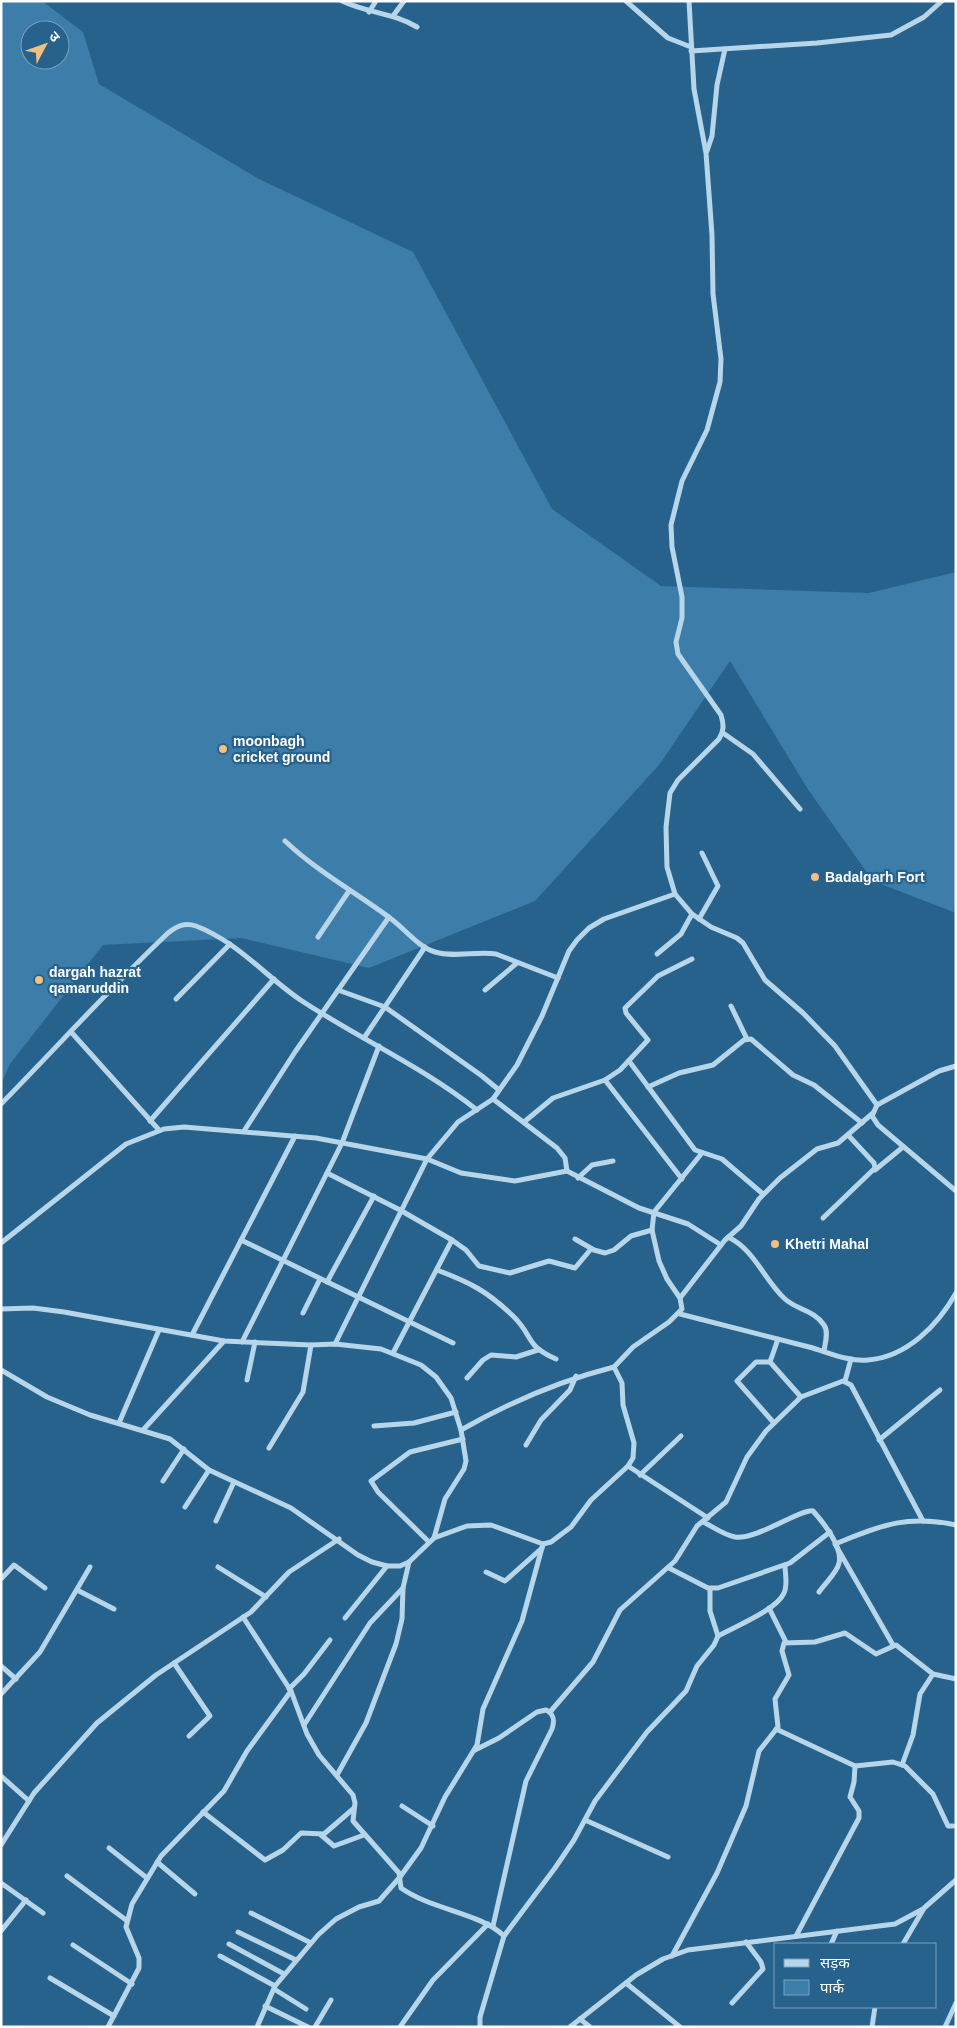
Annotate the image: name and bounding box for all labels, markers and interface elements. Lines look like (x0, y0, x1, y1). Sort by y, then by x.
north arrow (20, 20, 70, 70)
text: उ (46, 28, 64, 45)
place label: moonbagh cricket ground (233, 733, 330, 765)
marker: moonbagh cricket ground (217, 743, 229, 755)
place label: Badalgarh Fort (825, 869, 925, 885)
marker: Badalgarh Fort (809, 871, 821, 883)
place label: dargah hazrat qamaruddin (49, 964, 141, 996)
marker: dargah hazrat qamaruddin (33, 974, 45, 986)
place label: Khetri Mahal (785, 1236, 869, 1252)
marker: Khetri Mahal (769, 1238, 781, 1250)
legend (774, 1943, 937, 2008)
text: सड़क (820, 1954, 850, 1971)
text: पार्क (820, 1979, 844, 1996)

